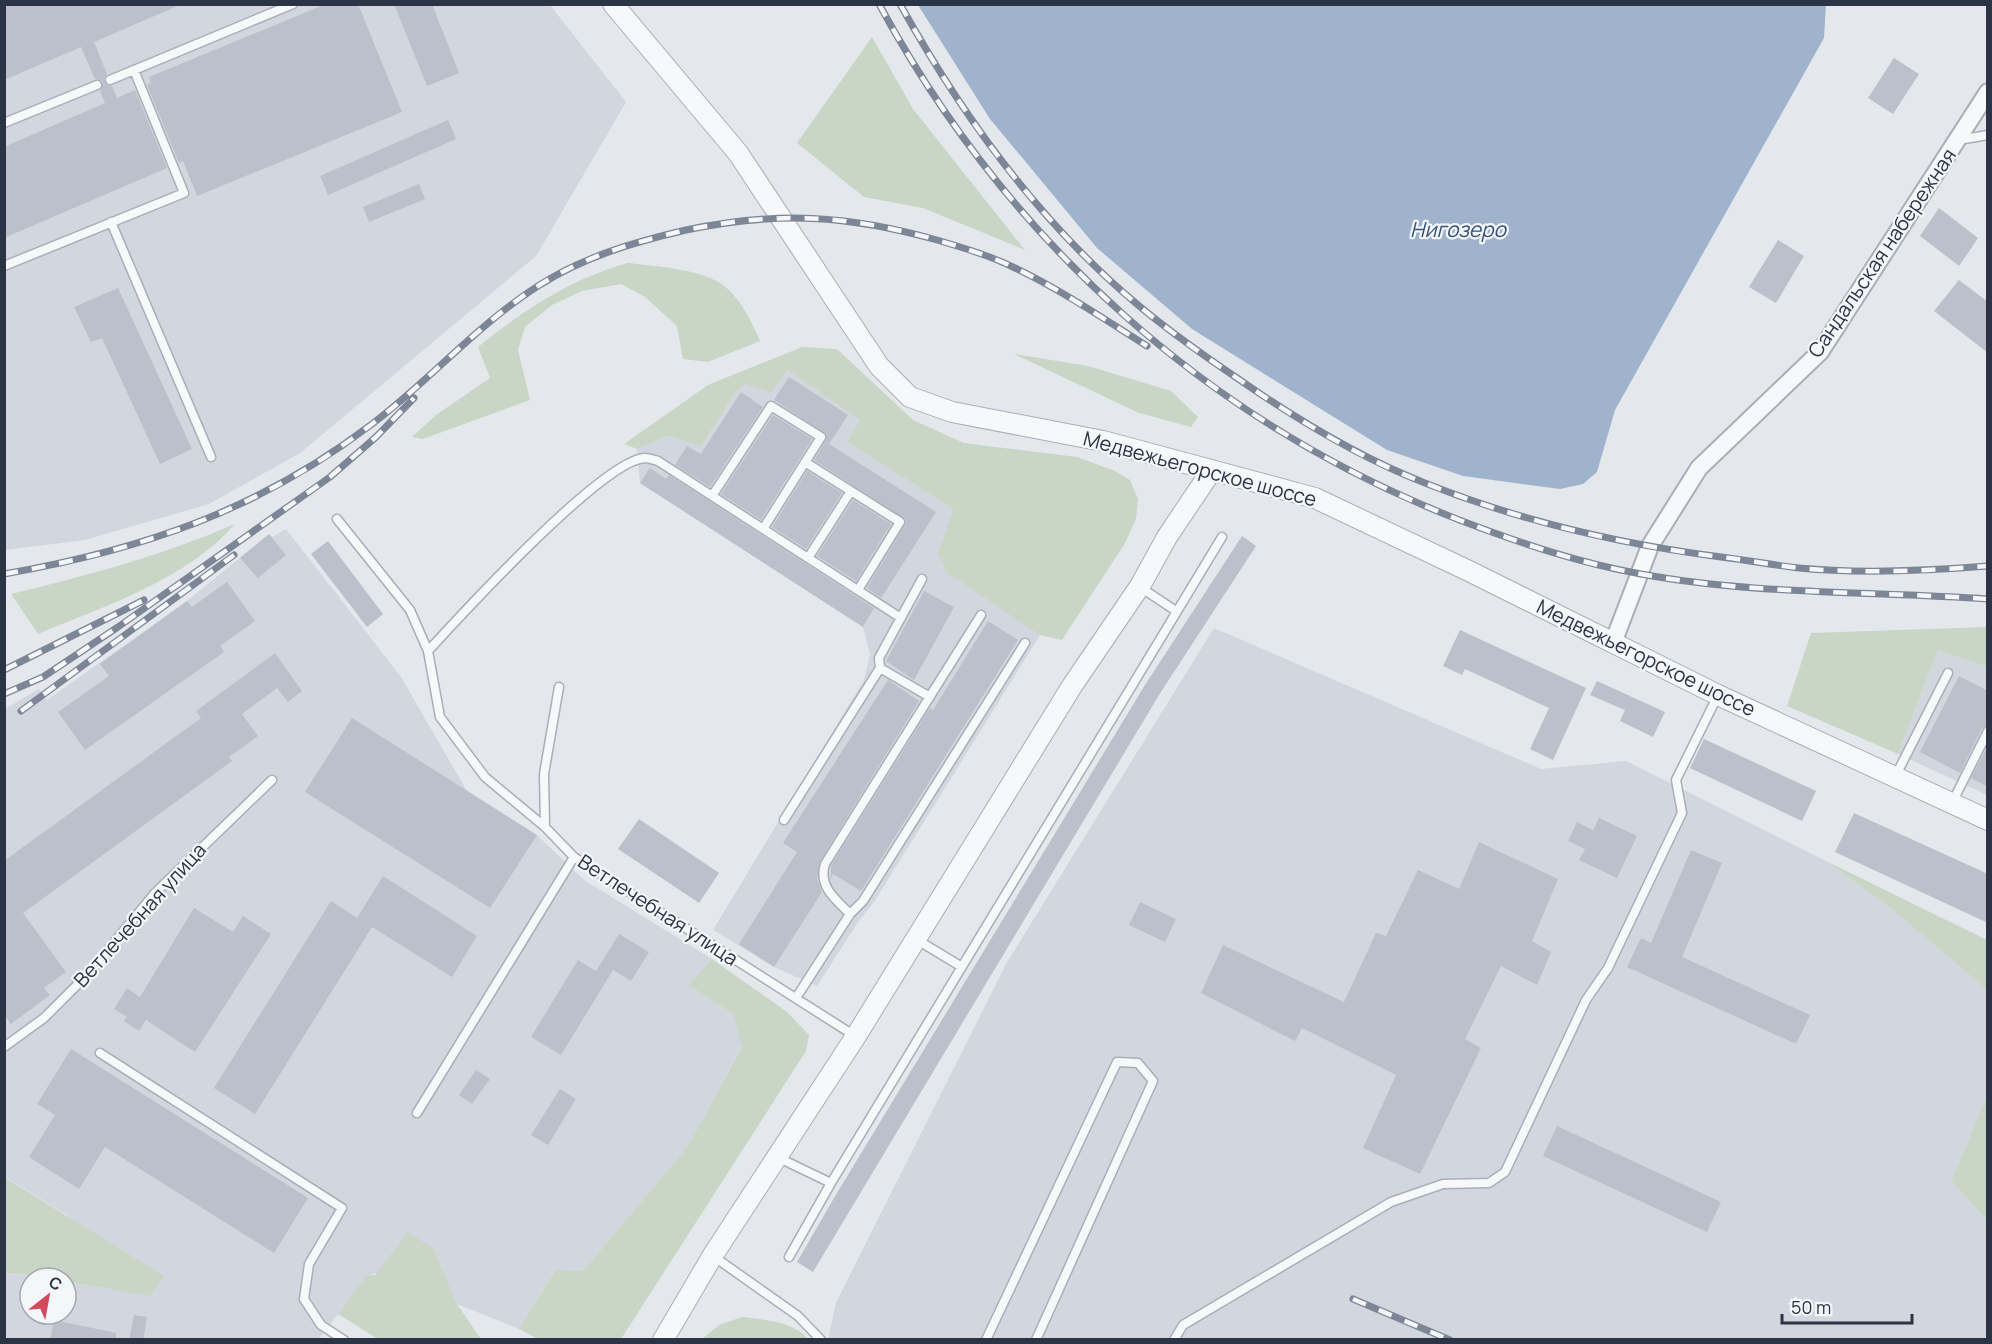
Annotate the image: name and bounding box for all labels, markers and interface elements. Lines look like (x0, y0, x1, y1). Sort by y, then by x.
street label: Сандальская набережная (1801, 143, 1962, 363)
water label: Нигозеро (1410, 215, 1508, 243)
street label: Медвежьегорское шоссе (1081, 424, 1320, 513)
street label: Медвежьегорское шоссе (1532, 593, 1760, 722)
street label: Ветлечебная улица (67, 837, 212, 993)
street label: Ветлечебная улица (573, 848, 743, 971)
north arrow (18, 1266, 78, 1326)
text: С (45, 1271, 67, 1296)
scale bar (1782, 1287, 1912, 1325)
text: 50 m (1791, 1295, 1831, 1319)

